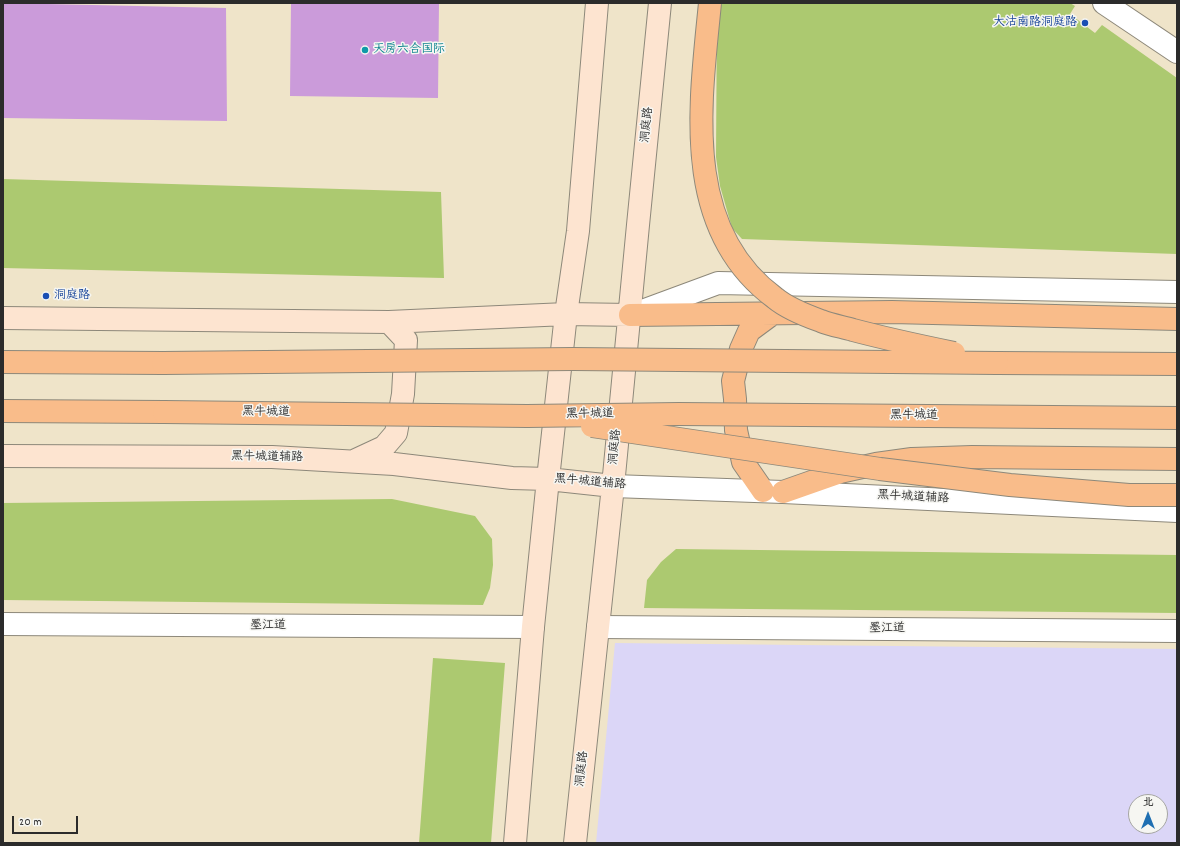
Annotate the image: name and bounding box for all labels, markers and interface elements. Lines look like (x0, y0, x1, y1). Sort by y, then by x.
place label: 大沽南路洞庭路 (993, 16, 1077, 30)
marker: 大沽南路洞庭路 (1080, 18, 1090, 28)
place label: 天房六合国际 (373, 43, 445, 57)
marker: 天房六合国际 (360, 45, 370, 55)
street label: 洞庭路 (639, 106, 657, 144)
place label: 洞庭路 (54, 289, 90, 303)
marker: 洞庭路 (41, 291, 51, 301)
street label: 黑牛城道 (242, 405, 290, 421)
street label: 黑牛城道 (566, 407, 614, 423)
street label: 黑牛城道 (890, 409, 938, 423)
street label: 洞庭路 (607, 428, 625, 466)
street label: 黑牛城道辅路 (231, 450, 303, 466)
street label: 黑牛城道辅路 (554, 473, 626, 493)
street label: 黑牛城道辅路 (877, 489, 949, 507)
street label: 墨江道 (250, 619, 286, 633)
street label: 墨江道 (869, 622, 905, 636)
street label: 洞庭路 (574, 750, 592, 788)
north arrow (1128, 794, 1168, 834)
text: 北 (1143, 795, 1154, 811)
scale bar (14, 808, 80, 834)
text: 20 m (19, 814, 42, 831)

